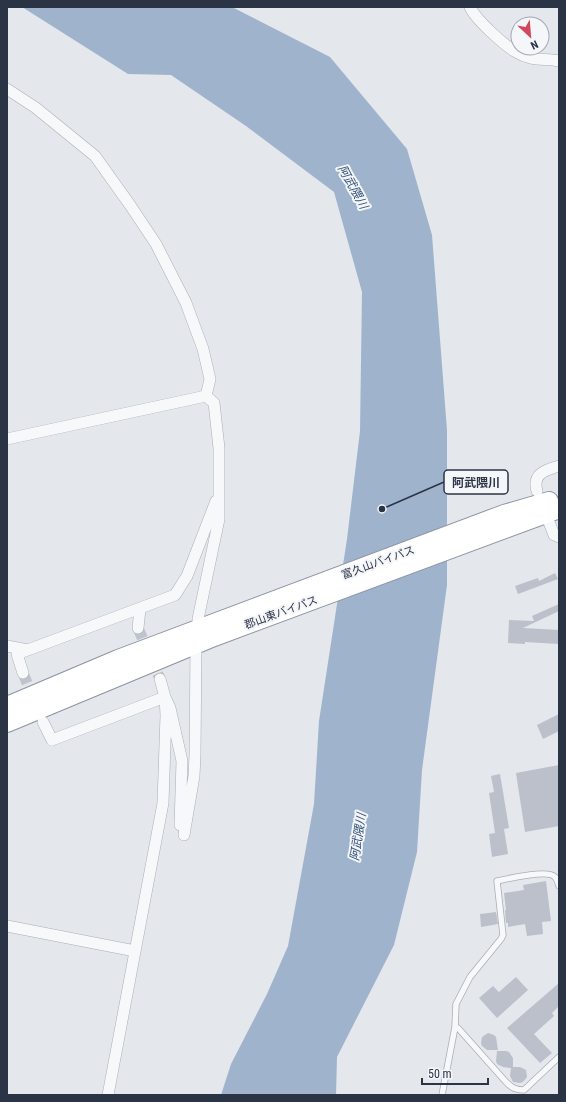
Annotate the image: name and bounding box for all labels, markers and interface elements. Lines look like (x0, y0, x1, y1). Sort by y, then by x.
north arrow (510, 16, 550, 56)
text: N (528, 37, 540, 52)
water label: 阿武隈川 (335, 163, 372, 213)
callout: 阿武隈川 (444, 470, 508, 494)
text: 阿武隈川 (452, 476, 500, 490)
street label: 富久山バイパス (340, 543, 416, 582)
street label: 郡山東バイパス (243, 593, 319, 632)
water label: 阿武隈川 (347, 810, 369, 862)
scale bar (422, 1060, 488, 1086)
text: 50 m (428, 1067, 452, 1081)

